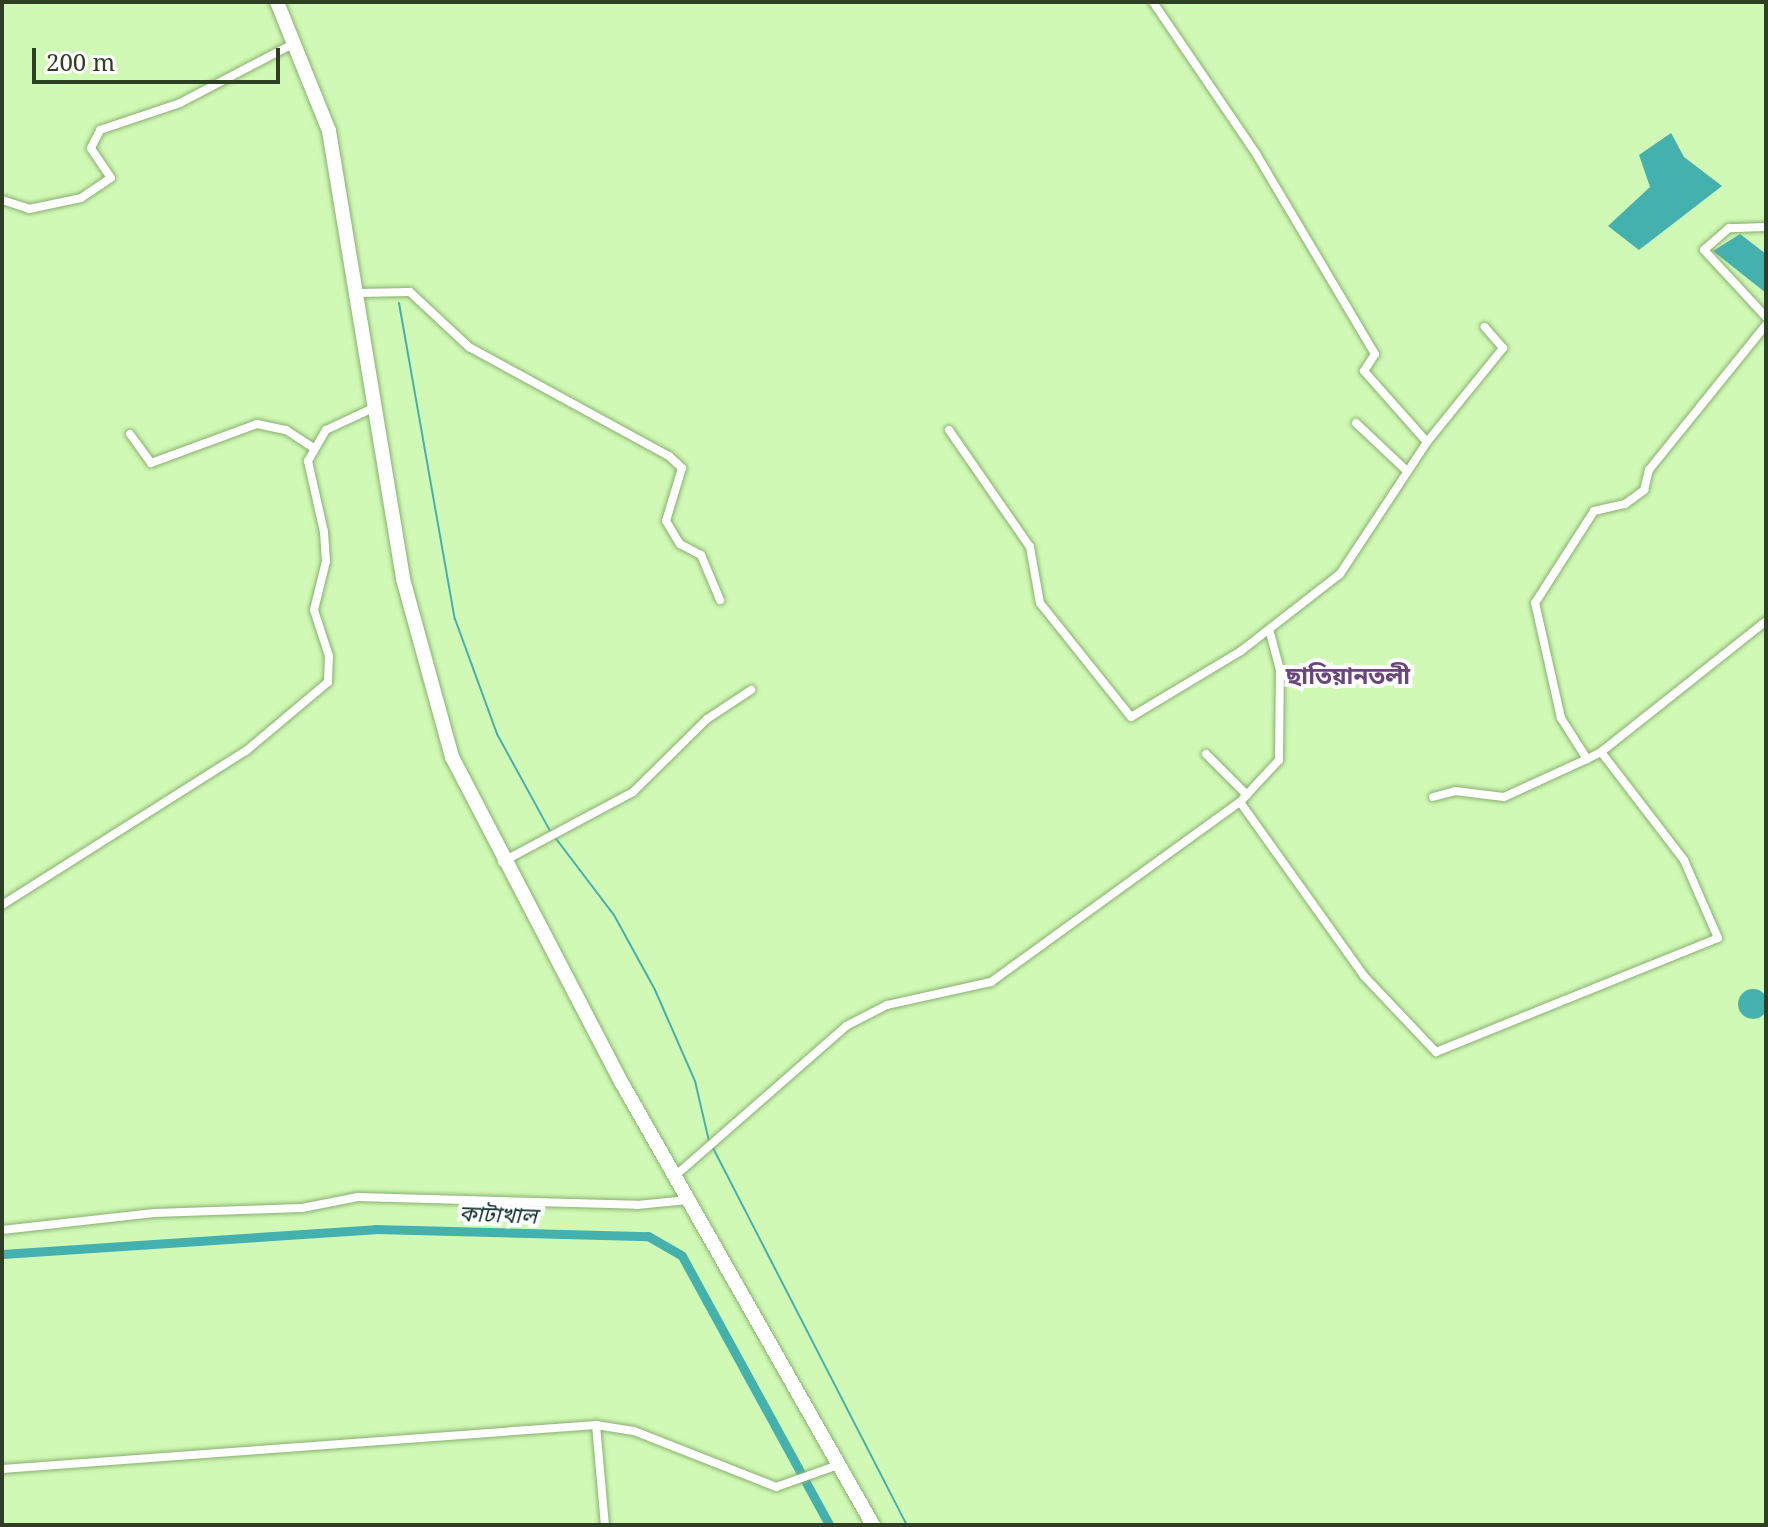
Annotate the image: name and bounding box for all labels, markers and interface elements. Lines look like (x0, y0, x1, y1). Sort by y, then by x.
scale bar (36, 32, 284, 82)
text: 200 m (46, 45, 115, 78)
district label: ছাতিয়ানতলী (1286, 661, 1410, 689)
water label: কাটাখাল (459, 1199, 537, 1229)

